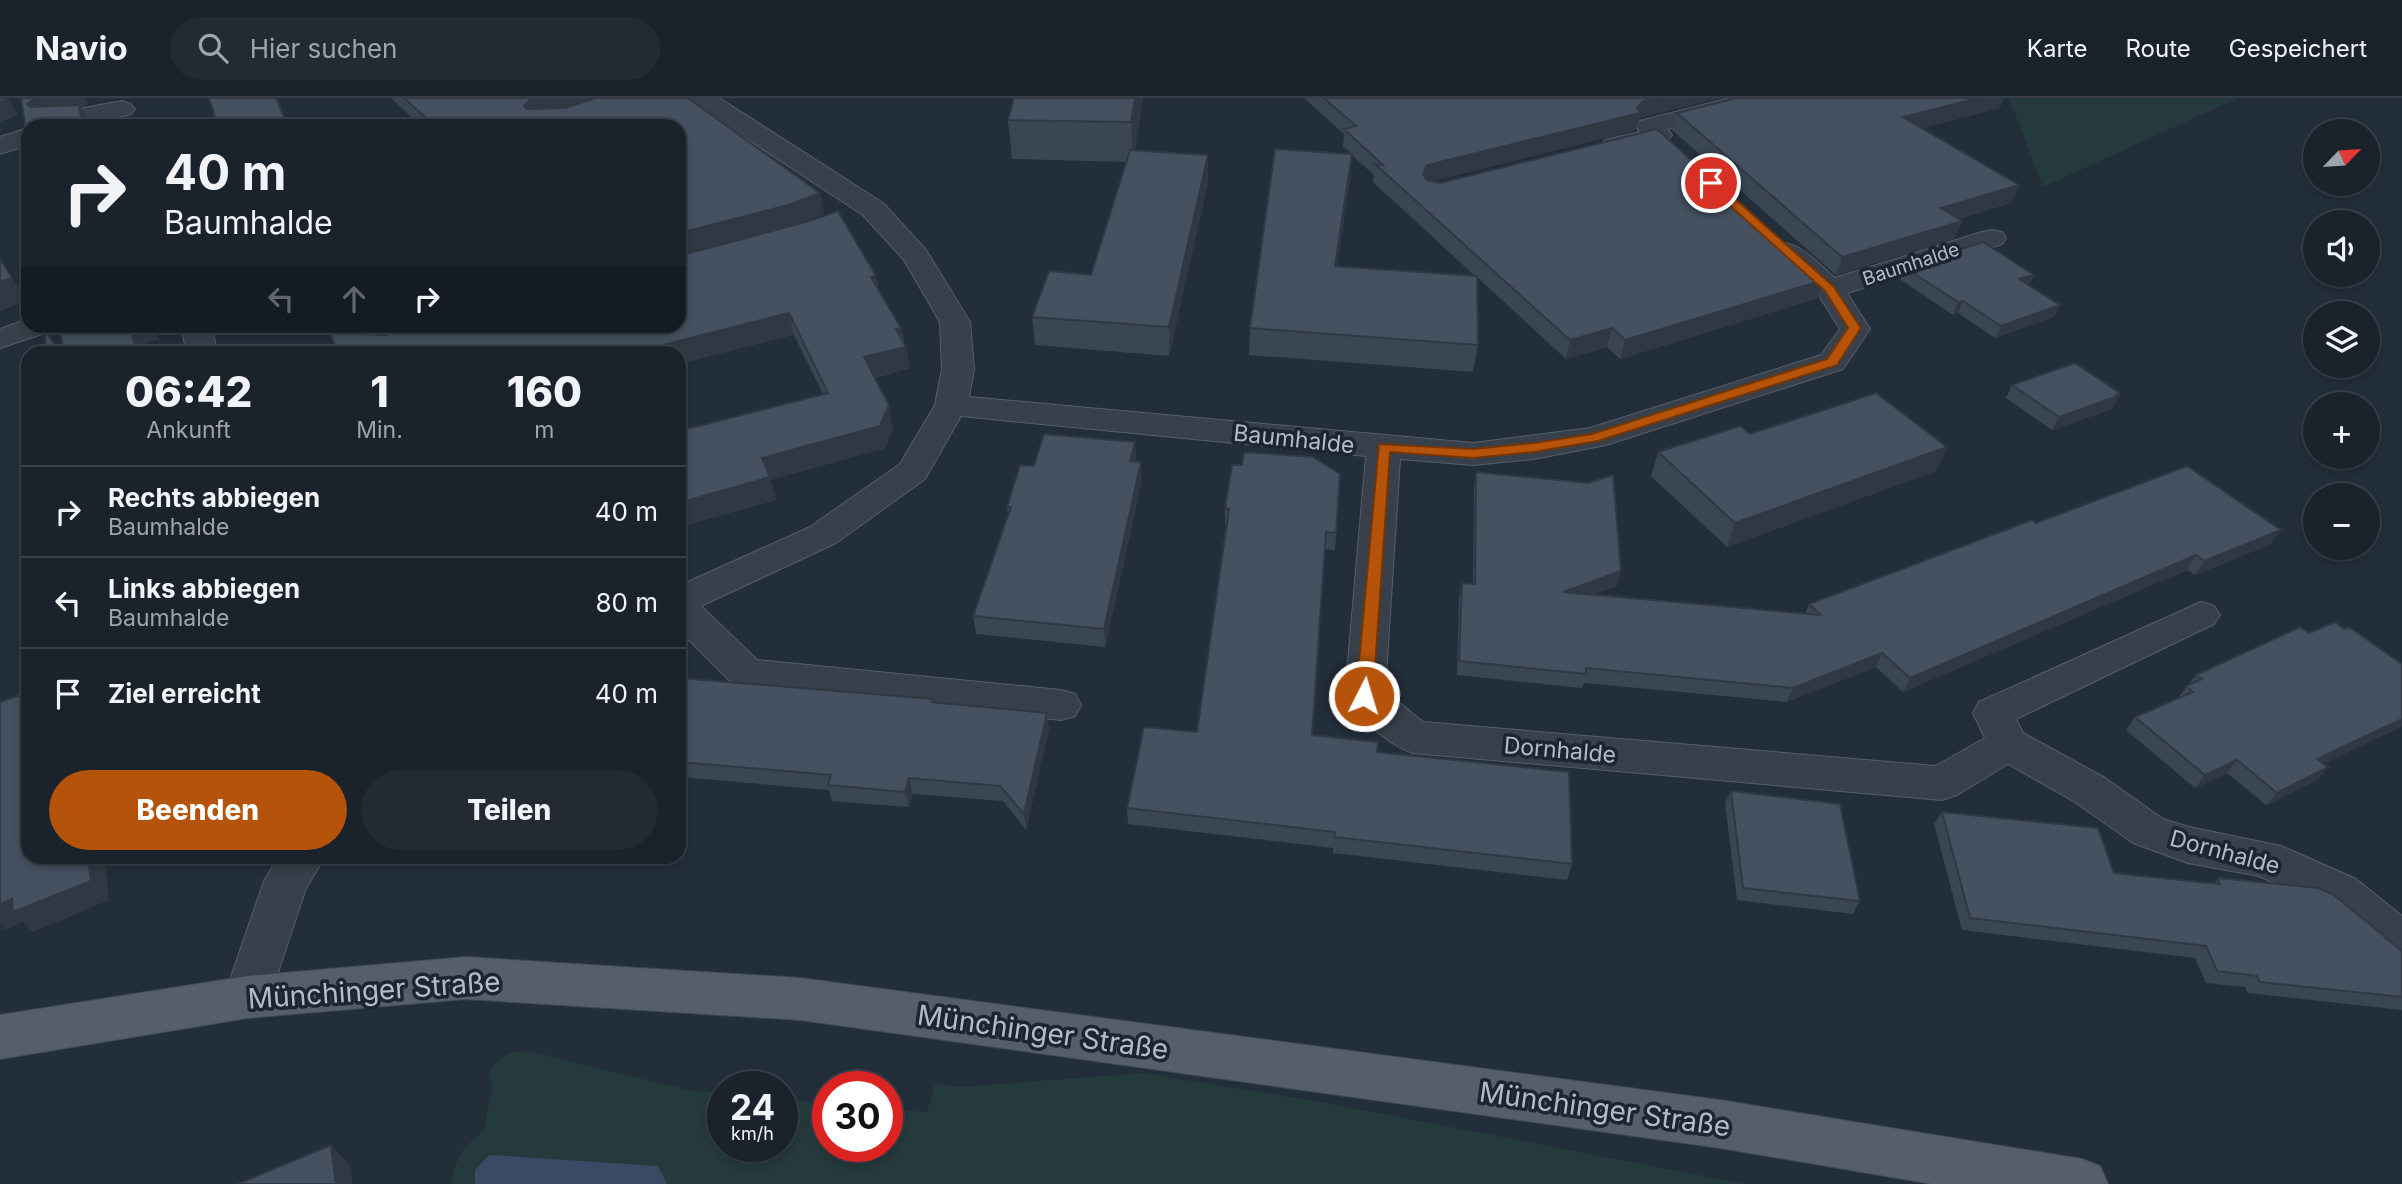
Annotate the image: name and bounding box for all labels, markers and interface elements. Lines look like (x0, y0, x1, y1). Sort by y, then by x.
search box (170, 17, 660, 80)
text: Navio (35, 28, 128, 68)
icon: search (194, 29, 232, 67)
text: Hier suchen (250, 33, 397, 64)
text: Karte (2027, 34, 2087, 63)
text: Route (2125, 34, 2191, 63)
text: Gespeichert (2229, 34, 2367, 63)
north arrow (2303, 119, 2380, 196)
map controls (2303, 119, 2380, 560)
text: 40 m (164, 143, 287, 202)
icon: right (49, 147, 140, 238)
pin (1681, 153, 1741, 213)
icon: arrive (1692, 164, 1730, 202)
text: Baumhalde (164, 203, 333, 242)
button: sound (2303, 210, 2380, 287)
street label: Baumhalde (1860, 238, 1962, 290)
icon: left (262, 280, 300, 318)
icon: ahead (335, 280, 373, 318)
icon: right (408, 280, 446, 318)
button: layers (2303, 301, 2380, 378)
text: 06:42 (125, 366, 252, 417)
text: 1 (370, 366, 389, 417)
text: 160 (507, 366, 582, 417)
button: + (2303, 392, 2380, 469)
text: Ankunft (146, 416, 231, 444)
text: Min. (356, 416, 403, 444)
text: m (534, 416, 554, 444)
street label: Baumhalde (1232, 419, 1356, 459)
text: Rechts abbiegen (108, 482, 320, 513)
button: − (2303, 483, 2380, 560)
icon: right (49, 493, 87, 531)
text: 40 m (595, 496, 658, 527)
text: Baumhalde (108, 513, 229, 541)
text: Links abbiegen (108, 573, 300, 604)
icon: left (49, 584, 87, 622)
text: 80 m (595, 587, 658, 618)
text: Baumhalde (108, 604, 229, 632)
position arrow (1327, 659, 1401, 733)
icon: arrive (49, 675, 87, 713)
text: Ziel erreicht (108, 678, 261, 709)
text: 40 m (595, 678, 658, 709)
street label: Dornhalde (1503, 731, 1617, 769)
button: Beenden (49, 770, 347, 850)
button: Teilen (361, 770, 658, 850)
street label: Dornhalde (2167, 824, 2283, 880)
street label: Münchinger Straße (247, 964, 501, 1016)
street label: Münchinger Straße (915, 998, 1171, 1066)
speed limit sign: 30 (812, 1071, 903, 1162)
street label: Münchinger Straße (1477, 1075, 1733, 1143)
text: 24 (730, 1086, 775, 1128)
text: km/h (731, 1123, 774, 1144)

